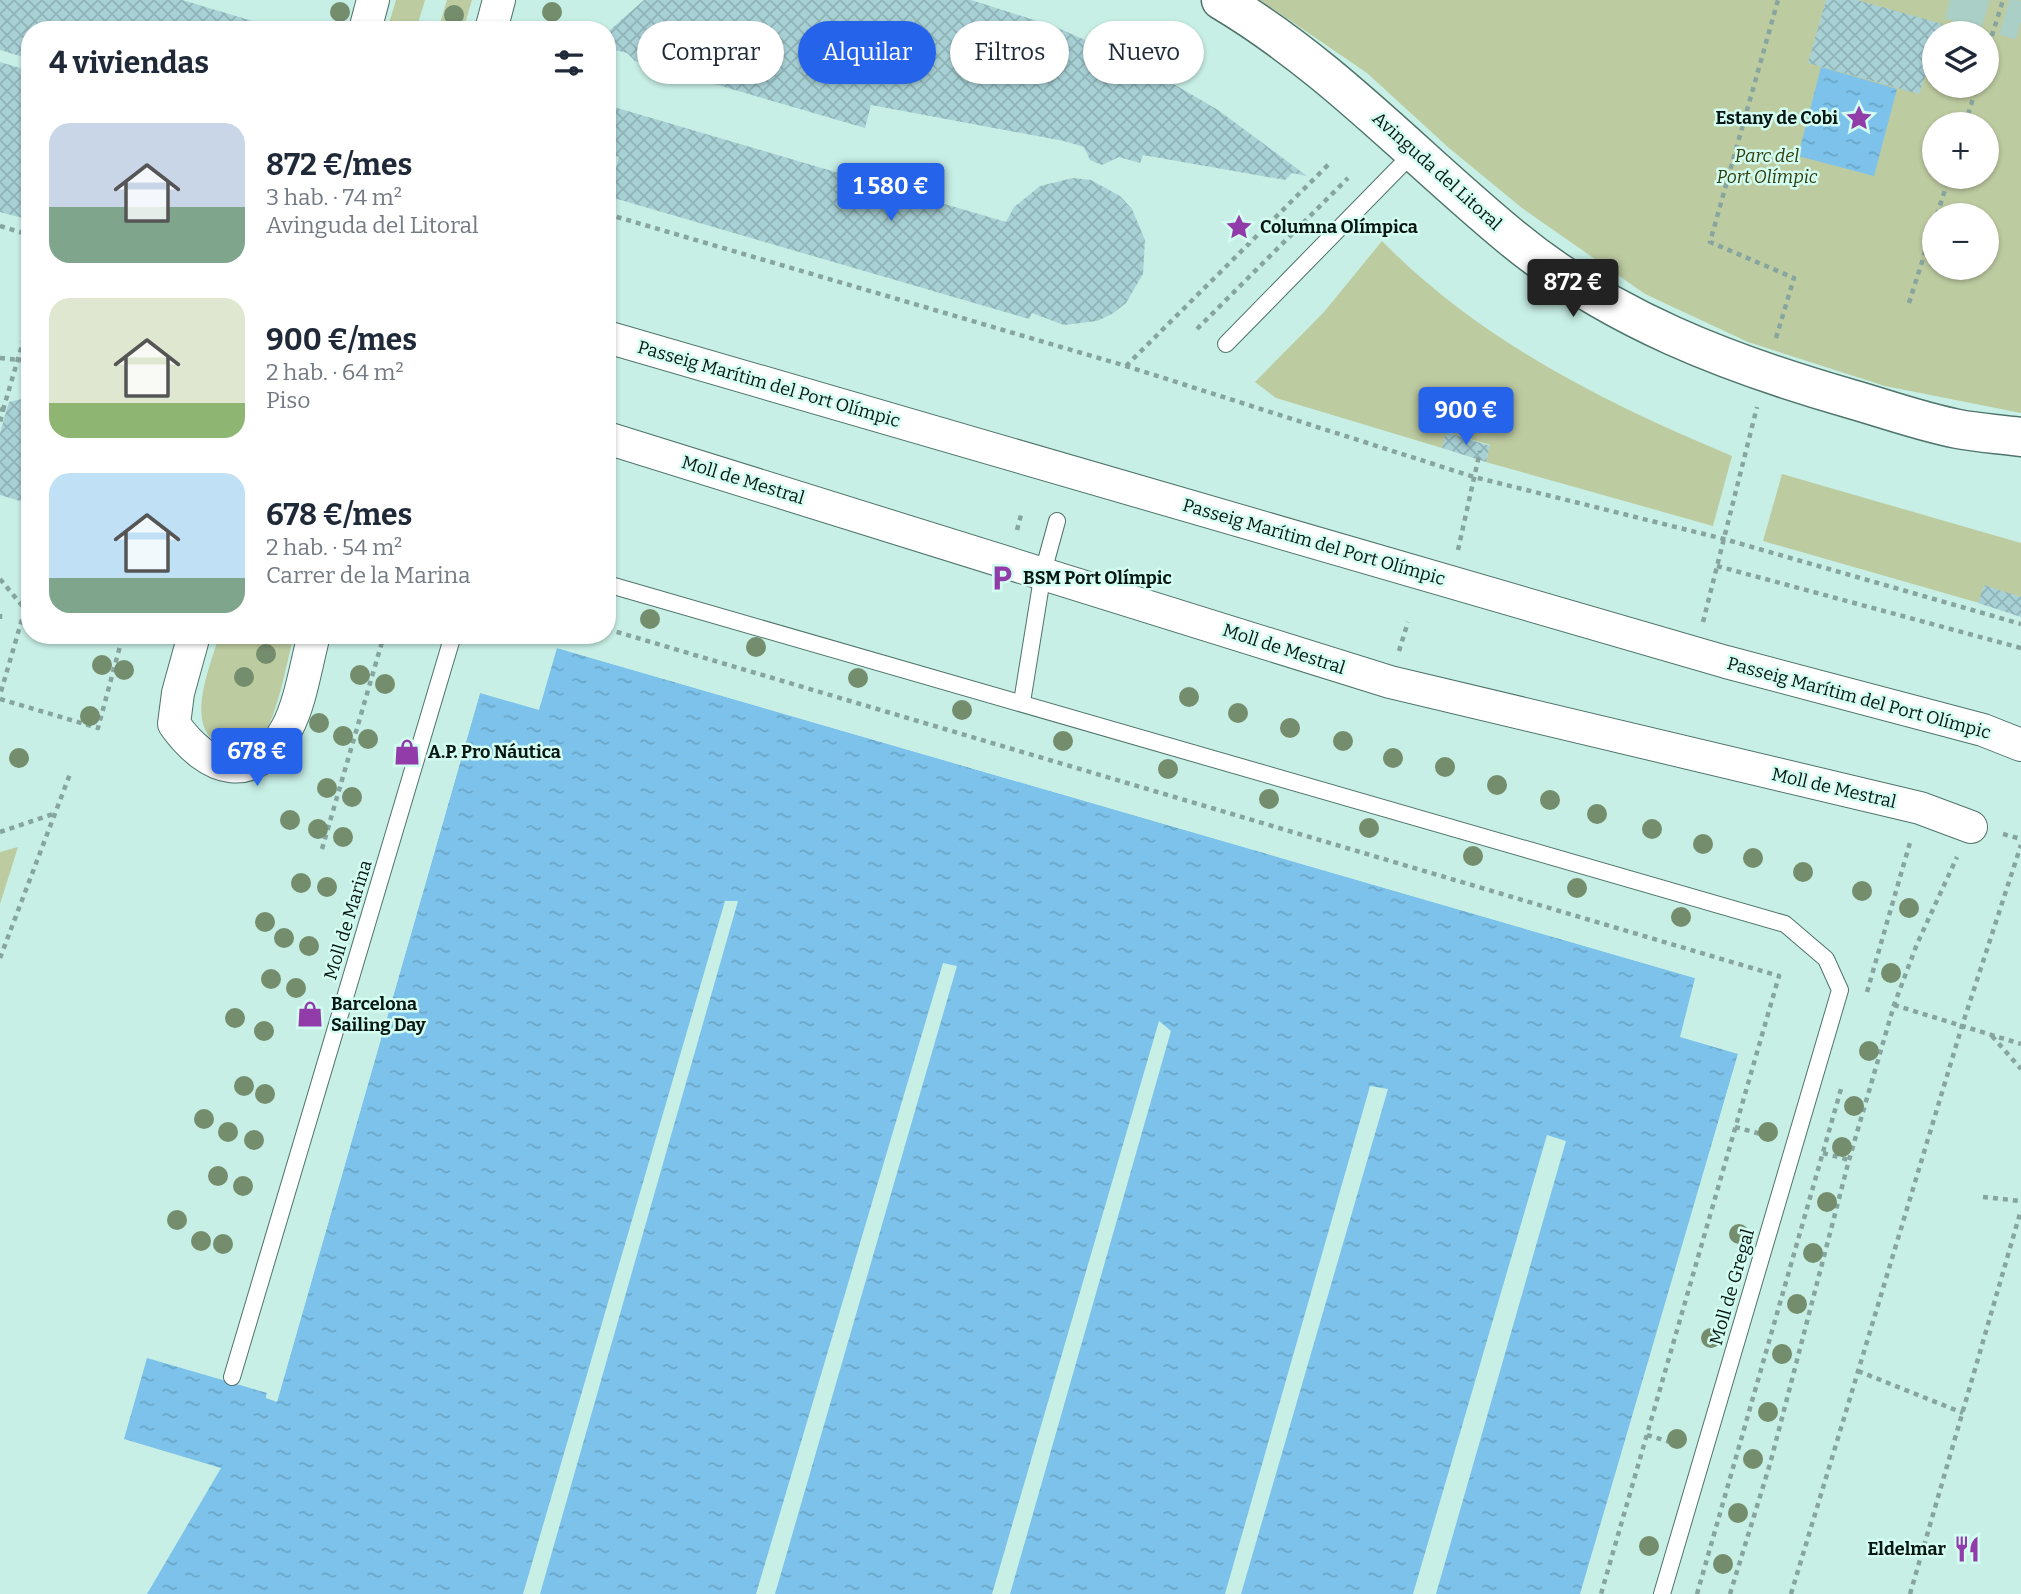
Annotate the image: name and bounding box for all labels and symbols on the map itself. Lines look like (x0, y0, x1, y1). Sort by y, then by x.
place icon: Estany de Cobi (1844, 103, 1874, 133)
street label: Avinguda del Litoral (1368, 107, 1506, 235)
place label: Estany de Cobi (1715, 107, 1838, 129)
park label: Parc del Port Olímpic (1716, 145, 1818, 188)
pin: 1 580 € (826, 164, 956, 223)
place icon: Columna Olímpica (1224, 212, 1254, 242)
place label: Columna Olímpica (1260, 216, 1418, 238)
pin: 872 € (1524, 260, 1622, 319)
street label: Passeig Marítim del Port Olímpic (635, 336, 903, 432)
pin: 900 € (1417, 388, 1515, 447)
street label: Moll de Mestral (679, 451, 807, 509)
street label: Passeig Marítim del Port Olímpic (1180, 494, 1448, 590)
parking icon: BSM Port Olímpic (987, 563, 1017, 593)
place label: BSM Port Olímpic (1023, 567, 1172, 589)
street label: Moll de Mestral (1220, 619, 1348, 679)
street label: Passeig Marítim del Port Olímpic (1725, 652, 1993, 744)
pin: 678 € (208, 728, 306, 788)
shop icon: A.P. Pro Náutica (392, 737, 422, 767)
place label: A.P. Pro Náutica (428, 741, 561, 763)
street label: Moll de Mestral (1770, 763, 1898, 813)
street label: Moll de Marina (319, 857, 377, 983)
place label: Barcelona Sailing Day (331, 993, 427, 1036)
shop icon: Barcelona Sailing Day (295, 999, 325, 1029)
street label: Moll de Gregal (1705, 1226, 1759, 1348)
restaurant icon: Eldelmar (1952, 1534, 1982, 1564)
place label: Eldelmar (1867, 1538, 1947, 1560)

